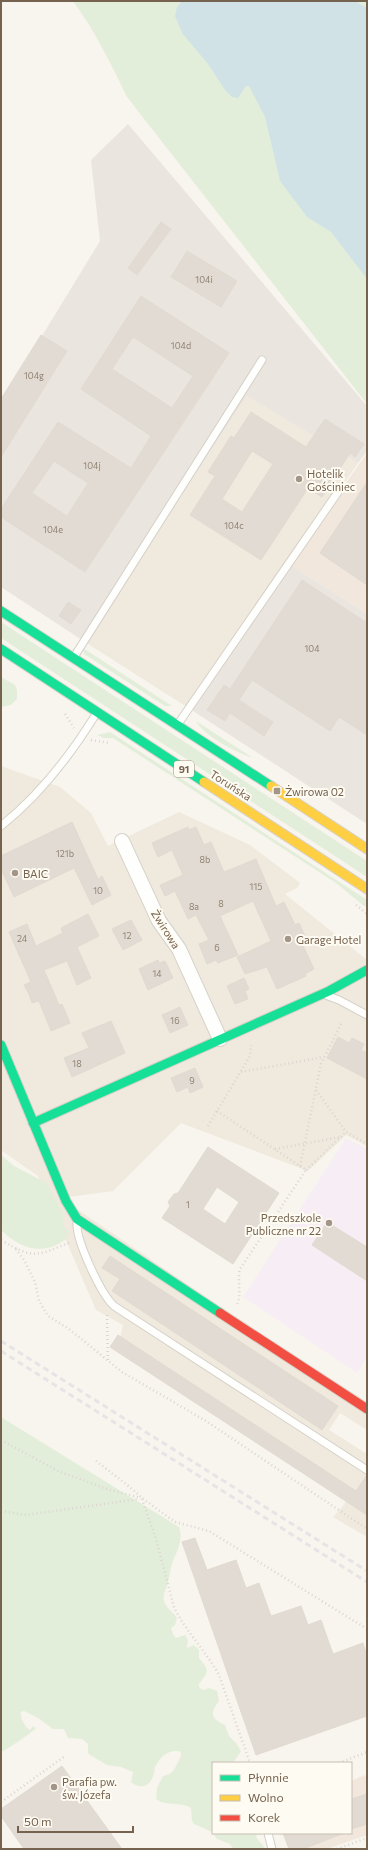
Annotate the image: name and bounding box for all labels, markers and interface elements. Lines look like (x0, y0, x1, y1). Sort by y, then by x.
house number: 104i (195, 274, 213, 285)
house number: 104d (171, 340, 191, 351)
house number: 104g (24, 370, 44, 381)
house number: 104j (83, 460, 101, 471)
place label: Hotelik Gościniec (307, 467, 355, 493)
marker: Hotelik Gościniec (294, 474, 304, 484)
house number: 104c (224, 520, 244, 531)
house number: 104e (43, 524, 63, 535)
house number: 104 (304, 643, 320, 654)
road number: 91 (174, 761, 194, 777)
street label: Toruńska (208, 767, 254, 803)
place label: Żwirowa 02 (285, 784, 344, 798)
marker: Żwirowa 02 (272, 786, 282, 796)
house number: 121b (56, 848, 74, 859)
house number: 8b (200, 854, 210, 865)
place label: BAIC (23, 867, 48, 880)
marker: BAIC (10, 868, 20, 878)
house number: 115 (250, 881, 262, 892)
house number: 10 (93, 885, 103, 896)
house number: 8 (218, 898, 224, 909)
house number: 8a (189, 901, 199, 912)
street label: Żwirowa (149, 907, 184, 951)
house number: 12 (123, 930, 131, 941)
house number: 24 (17, 933, 28, 944)
place label: Garage Hotel (296, 933, 361, 946)
marker: Garage Hotel (283, 934, 293, 944)
house number: 6 (214, 942, 220, 953)
house number: 14 (152, 968, 162, 979)
house number: 16 (170, 1015, 180, 1026)
house number: 18 (72, 1058, 82, 1069)
house number: 9 (189, 1075, 195, 1086)
house number: 1 (186, 1199, 190, 1210)
place label: Przedszkole Publiczne nr 22 (246, 1211, 321, 1237)
marker: Przedszkole Publiczne nr 22 (324, 1218, 334, 1228)
legend (212, 1762, 352, 1834)
text: Płynnie (248, 1770, 289, 1784)
place label: Parafia pw. św. Józefa (62, 1775, 117, 1802)
marker: Parafia pw. św. Józefa (49, 1782, 59, 1792)
text: Wolno (248, 1790, 284, 1804)
scale bar (18, 1808, 133, 1834)
text: Korek (248, 1810, 281, 1824)
text: 50 m (24, 1814, 52, 1828)

